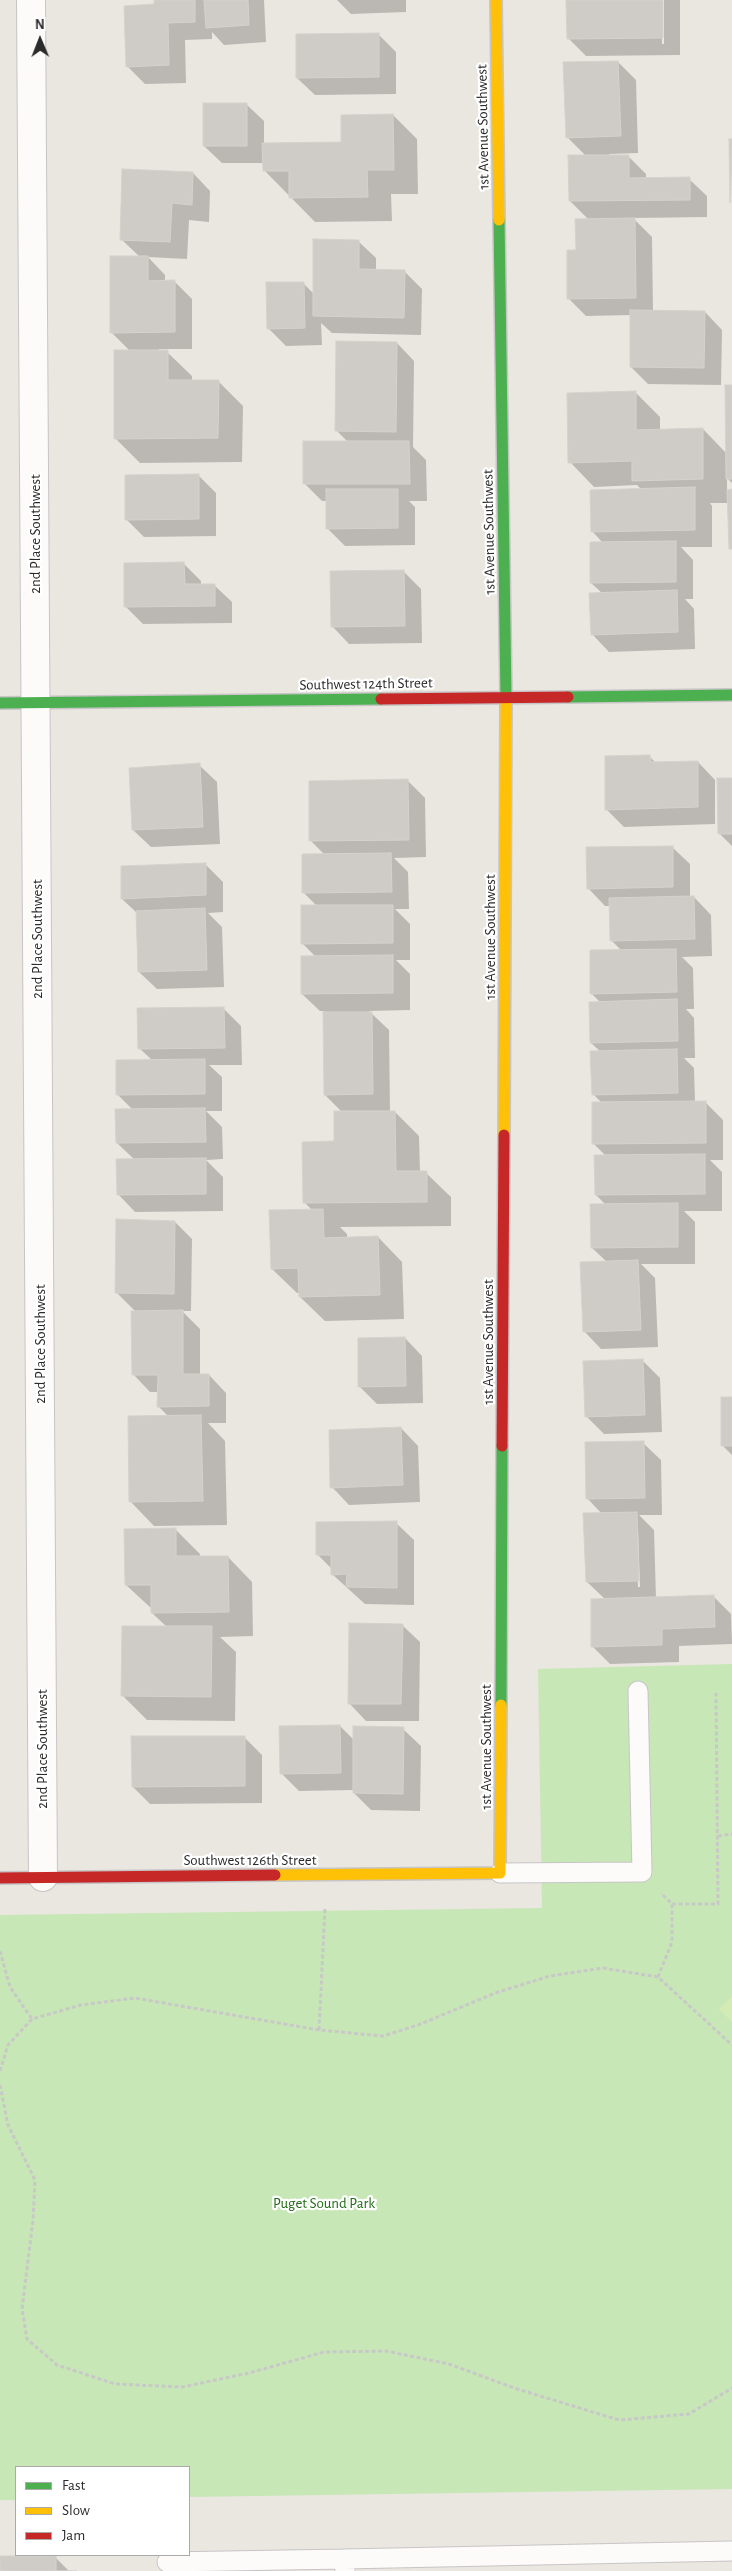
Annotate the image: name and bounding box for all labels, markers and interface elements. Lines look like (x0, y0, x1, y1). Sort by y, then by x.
north arrow (15, 15, 65, 65)
text: N (35, 18, 45, 32)
street label: 1st Avenue Southwest (473, 64, 493, 190)
street label: 1st Avenue Southwest (479, 469, 499, 595)
street label: 2nd Place Southwest (26, 474, 44, 594)
street label: Southwest 124th Street (299, 674, 433, 694)
street label: 1st Avenue Southwest (481, 874, 499, 1000)
street label: 2nd Place Southwest (28, 879, 46, 999)
street label: 1st Avenue Southwest (479, 1279, 497, 1405)
street label: 2nd Place Southwest (31, 1284, 49, 1404)
street label: 1st Avenue Southwest (477, 1684, 495, 1810)
street label: 2nd Place Southwest (33, 1689, 51, 1809)
street label: Southwest 126th Street (183, 1851, 317, 1869)
park label: Puget Sound Park (273, 2194, 375, 2212)
legend (15, 2466, 190, 2556)
text: Fast (62, 2478, 85, 2493)
text: Slow (62, 2503, 90, 2518)
text: Jam (62, 2528, 85, 2543)

